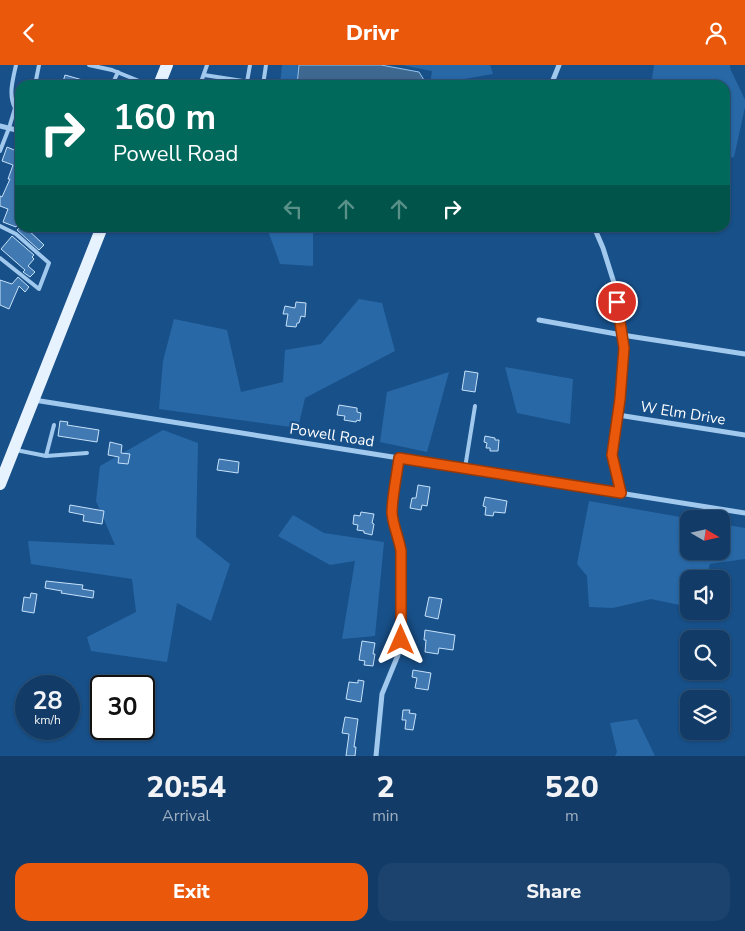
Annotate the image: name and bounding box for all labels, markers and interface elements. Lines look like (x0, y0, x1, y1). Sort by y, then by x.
text: Drivr (346, 18, 399, 48)
icon: back (15, 19, 43, 47)
icon: person (702, 19, 730, 47)
text: 160 m (113, 94, 216, 141)
icon: right (30, 100, 95, 165)
text: Powell Road (113, 139, 238, 169)
icon: left (279, 195, 307, 223)
icon: ahead (332, 195, 360, 223)
icon: ahead (385, 195, 413, 223)
icon: right (438, 195, 466, 223)
pin (596, 281, 638, 323)
icon: arrive (603, 288, 631, 316)
street label: W Elm Drive (639, 396, 727, 430)
street label: Powell Road (288, 418, 376, 452)
north arrow (680, 510, 730, 560)
map controls (680, 510, 730, 740)
button: sound (680, 570, 730, 620)
position arrow (374, 613, 426, 665)
button: search (680, 630, 730, 680)
speed limit sign: 30 (90, 675, 155, 740)
text: 28 (32, 684, 63, 718)
button: layers (680, 690, 730, 740)
text: km/h (34, 712, 61, 728)
text: 20:54 (146, 767, 226, 808)
text: 2 (376, 767, 394, 808)
text: 520 (545, 767, 599, 808)
text: Arrival (162, 805, 210, 827)
text: min (372, 805, 399, 827)
text: m (565, 805, 579, 827)
button: Exit (15, 863, 368, 921)
button: Share (378, 863, 730, 921)

